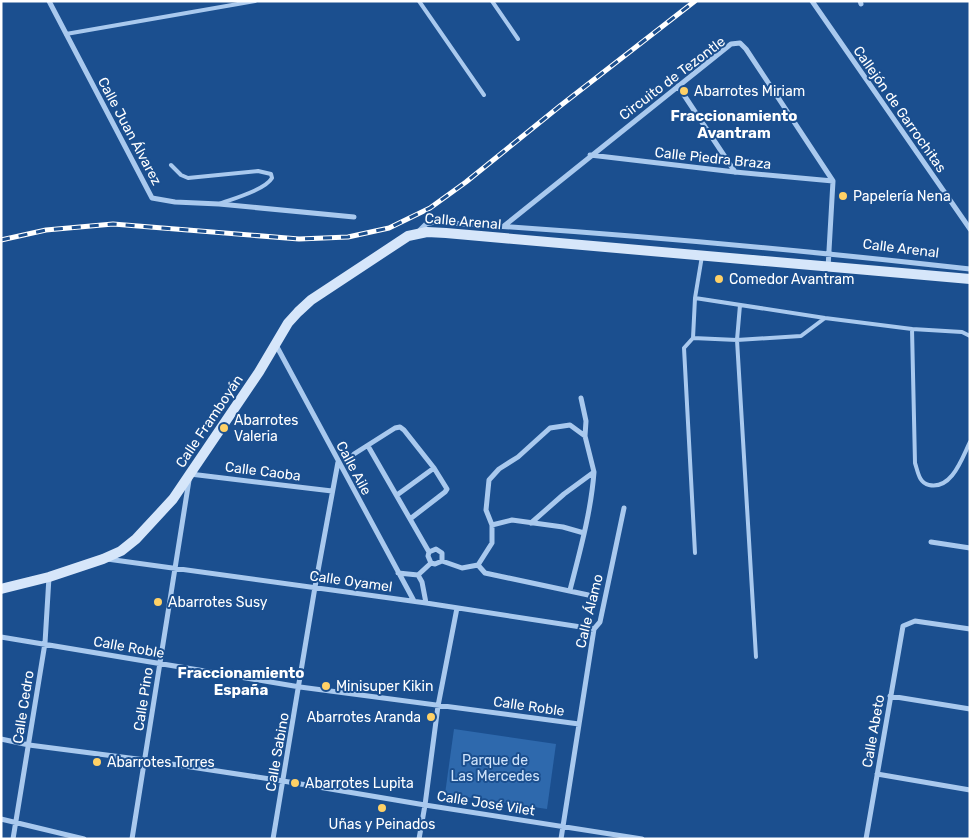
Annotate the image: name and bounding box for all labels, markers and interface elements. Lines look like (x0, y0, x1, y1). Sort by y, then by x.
street label: Circuito de Tezontle (616, 33, 729, 124)
street label: Callejón de Garrochitas (849, 43, 950, 176)
street label: Calle Juan Álvarez (94, 74, 166, 188)
place label: Abarrotes Miriam (694, 83, 805, 100)
marker: Abarrotes Miriam (678, 85, 690, 97)
district label: Fraccionamiento Avantram (671, 107, 798, 142)
street label: Calle Piedra Braza (654, 144, 772, 173)
place label: Papelería Nena (853, 188, 951, 205)
marker: Papelería Nena (837, 190, 849, 202)
street label: Calle Arenal (424, 210, 502, 233)
street label: Calle Arenal (862, 235, 940, 262)
place label: Comedor Avantram (729, 271, 854, 288)
marker: Comedor Avantram (713, 273, 725, 285)
street label: Calle Framboyán (172, 372, 247, 471)
place label: Abarrotes Valeria (234, 412, 298, 445)
marker: Abarrotes Valeria (218, 422, 230, 434)
street label: Calle Aile (332, 438, 375, 498)
street label: Calle Caoba (224, 458, 302, 485)
street label: Calle Oyamel (308, 567, 393, 596)
street label: Calle Álamo (571, 572, 607, 650)
place label: Abarrotes Susy (168, 594, 268, 611)
marker: Abarrotes Susy (152, 596, 164, 608)
street label: Calle Roble (92, 633, 166, 662)
district label: Fraccionamiento España (178, 664, 305, 699)
street label: Calle Pino (130, 666, 157, 732)
street label: Calle Cedro (9, 669, 38, 745)
place label: Minisuper Kikin (336, 678, 433, 695)
marker: Minisuper Kikin (320, 680, 332, 692)
street label: Calle Roble (492, 693, 566, 720)
street label: Calle Abeto (859, 693, 888, 769)
place label: Abarrotes Aranda (307, 709, 421, 726)
street label: Calle Sabino (262, 711, 293, 793)
marker: Abarrotes Aranda (425, 711, 437, 723)
park label: Parque de Las Mercedes (450, 752, 540, 785)
place label: Abarrotes Torres (107, 754, 215, 771)
marker: Abarrotes Torres (91, 756, 103, 768)
place label: Abarrotes Lupita (305, 775, 414, 792)
marker: Abarrotes Lupita (289, 777, 301, 789)
street label: Calle José Vilet (436, 787, 537, 820)
marker: Uñas y Peinados (376, 802, 388, 814)
place label: Uñas y Peinados (329, 816, 435, 833)

